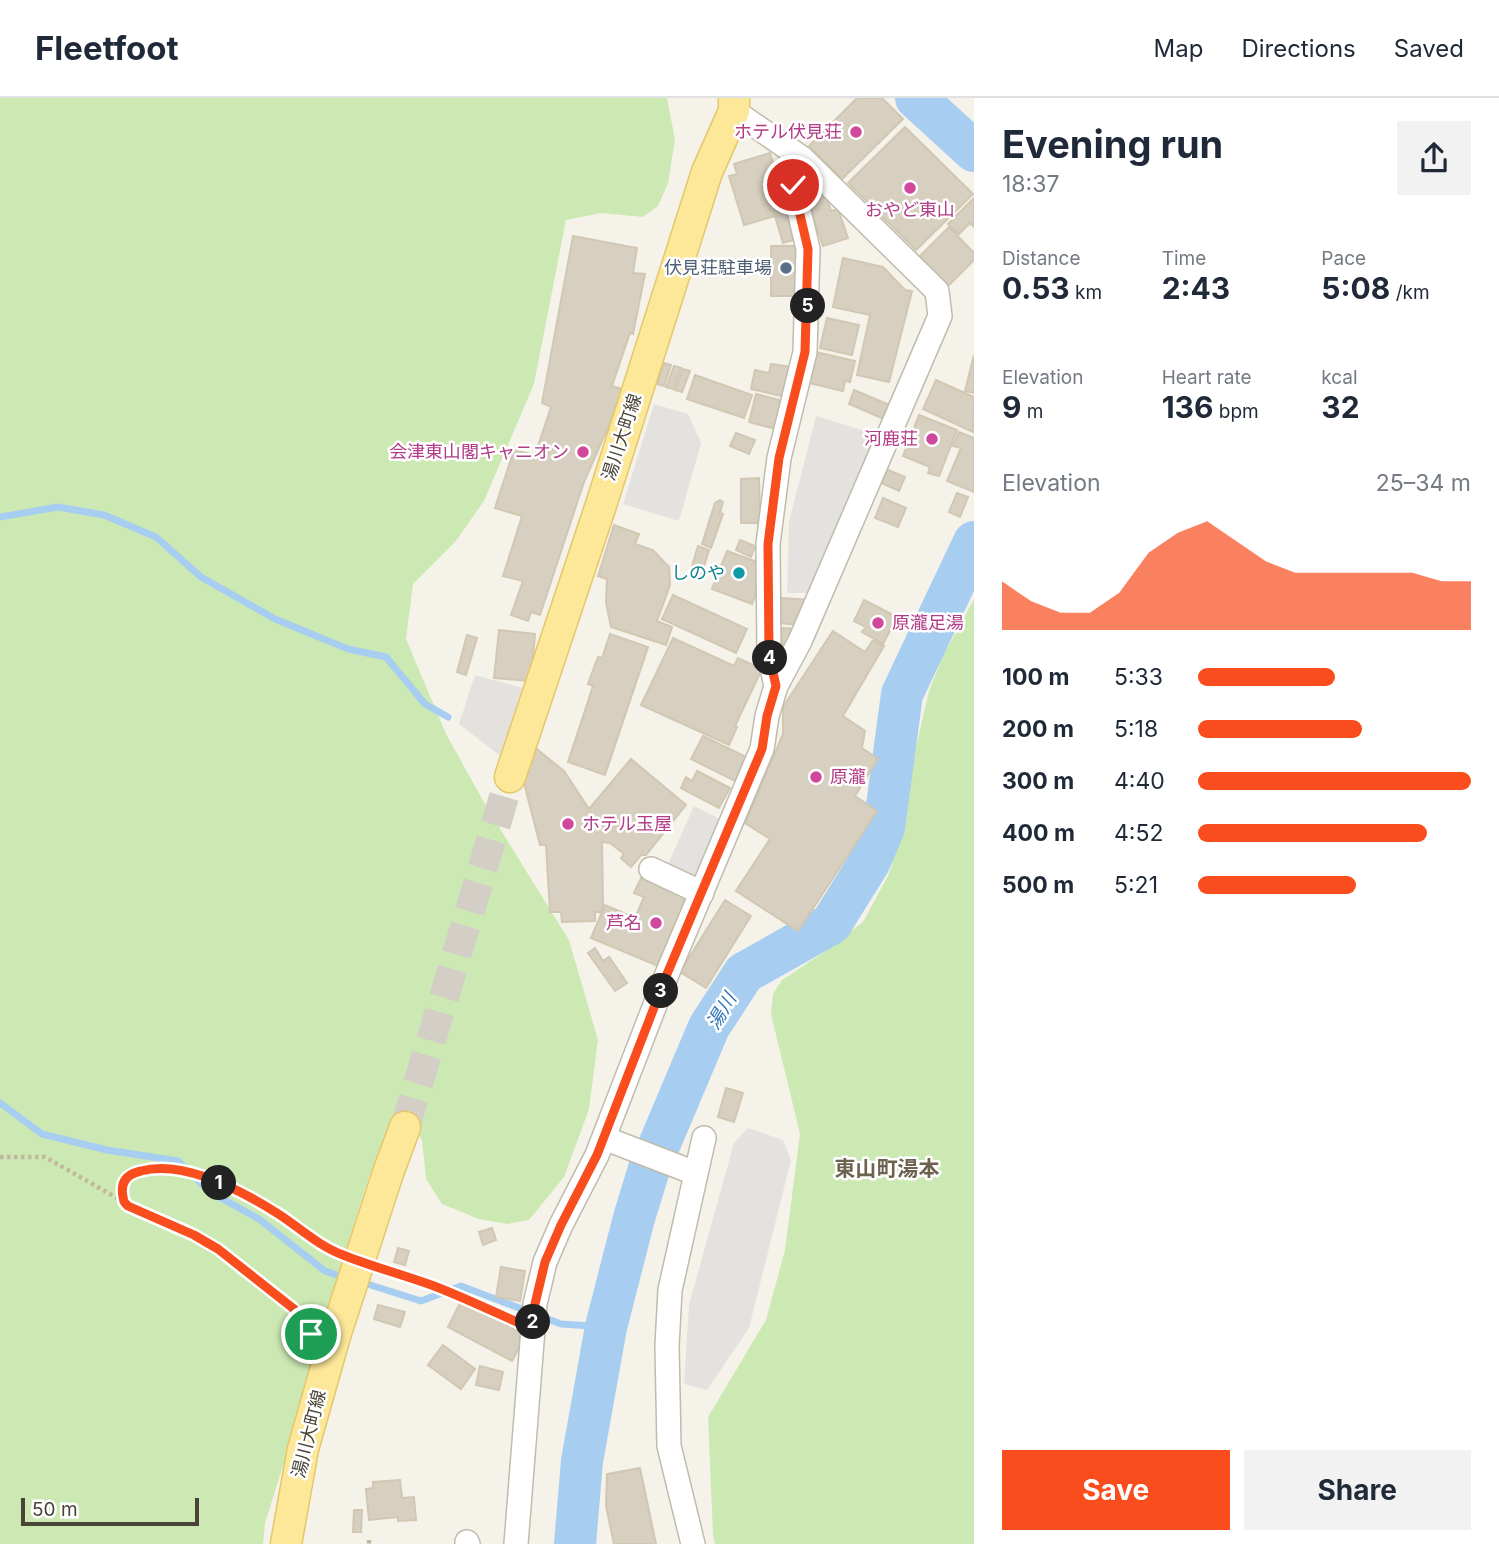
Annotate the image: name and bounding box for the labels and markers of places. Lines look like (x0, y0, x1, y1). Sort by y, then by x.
place label: ホテル伏見荘 (734, 121, 842, 142)
marker: ホテル伏見荘 (848, 124, 864, 140)
pin (763, 155, 823, 215)
marker: おやど東山 (902, 180, 918, 196)
place label: おやど東山 (865, 199, 955, 220)
place label: 伏見荘駐車場 (664, 257, 772, 278)
marker: 伏見荘駐車場 (778, 260, 794, 276)
pin: 5 (790, 288, 826, 324)
place label: 河鹿荘 (864, 428, 918, 449)
marker: 河鹿荘 (924, 431, 940, 447)
place label: 会津東山閣キャニオン (389, 441, 569, 462)
marker: 会津東山閣キャニオン (575, 444, 591, 460)
place label: しのや (671, 562, 725, 583)
marker: しのや (731, 565, 747, 581)
place label: 原瀧足湯 (892, 612, 964, 633)
marker: 原瀧足湯 (870, 615, 886, 631)
pin: 4 (752, 640, 788, 676)
place label: 原瀧 (830, 766, 866, 787)
marker: 原瀧 (808, 769, 824, 785)
place label: ホテル玉屋 (582, 813, 672, 834)
marker: ホテル玉屋 (560, 816, 576, 832)
place label: 芦名 (606, 912, 642, 933)
marker: 芦名 (648, 915, 664, 931)
pin: 3 (644, 974, 678, 1008)
pin: 1 (202, 1166, 236, 1200)
pin (281, 1304, 341, 1364)
pin: 2 (516, 1304, 550, 1340)

